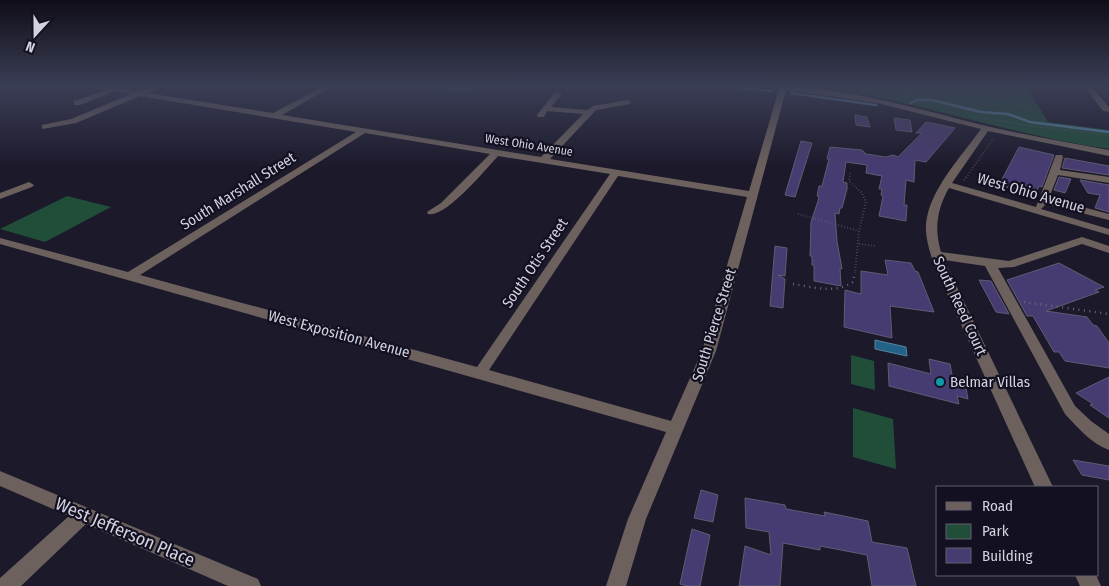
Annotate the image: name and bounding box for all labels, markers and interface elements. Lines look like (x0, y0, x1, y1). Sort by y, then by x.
north arrow (10, 10, 60, 60)
text: N (24, 37, 37, 56)
street label: West Ohio Avenue (484, 131, 574, 159)
street label: South Marshall Street (177, 148, 299, 234)
street label: West Ohio Avenue (975, 169, 1087, 217)
street label: South Otis Street (498, 215, 572, 311)
street label: South Reed Court (929, 254, 991, 358)
street label: South Pierce Street (688, 266, 740, 384)
street label: West Exposition Avenue (266, 306, 412, 362)
place label: Belmar Villas (950, 373, 1030, 391)
marker: Belmar Villas (934, 376, 946, 388)
legend (936, 486, 1099, 576)
street label: West Jefferson Place (52, 493, 198, 571)
text: Road (982, 497, 1013, 515)
text: Park (982, 522, 1009, 540)
text: Building (982, 547, 1033, 565)

